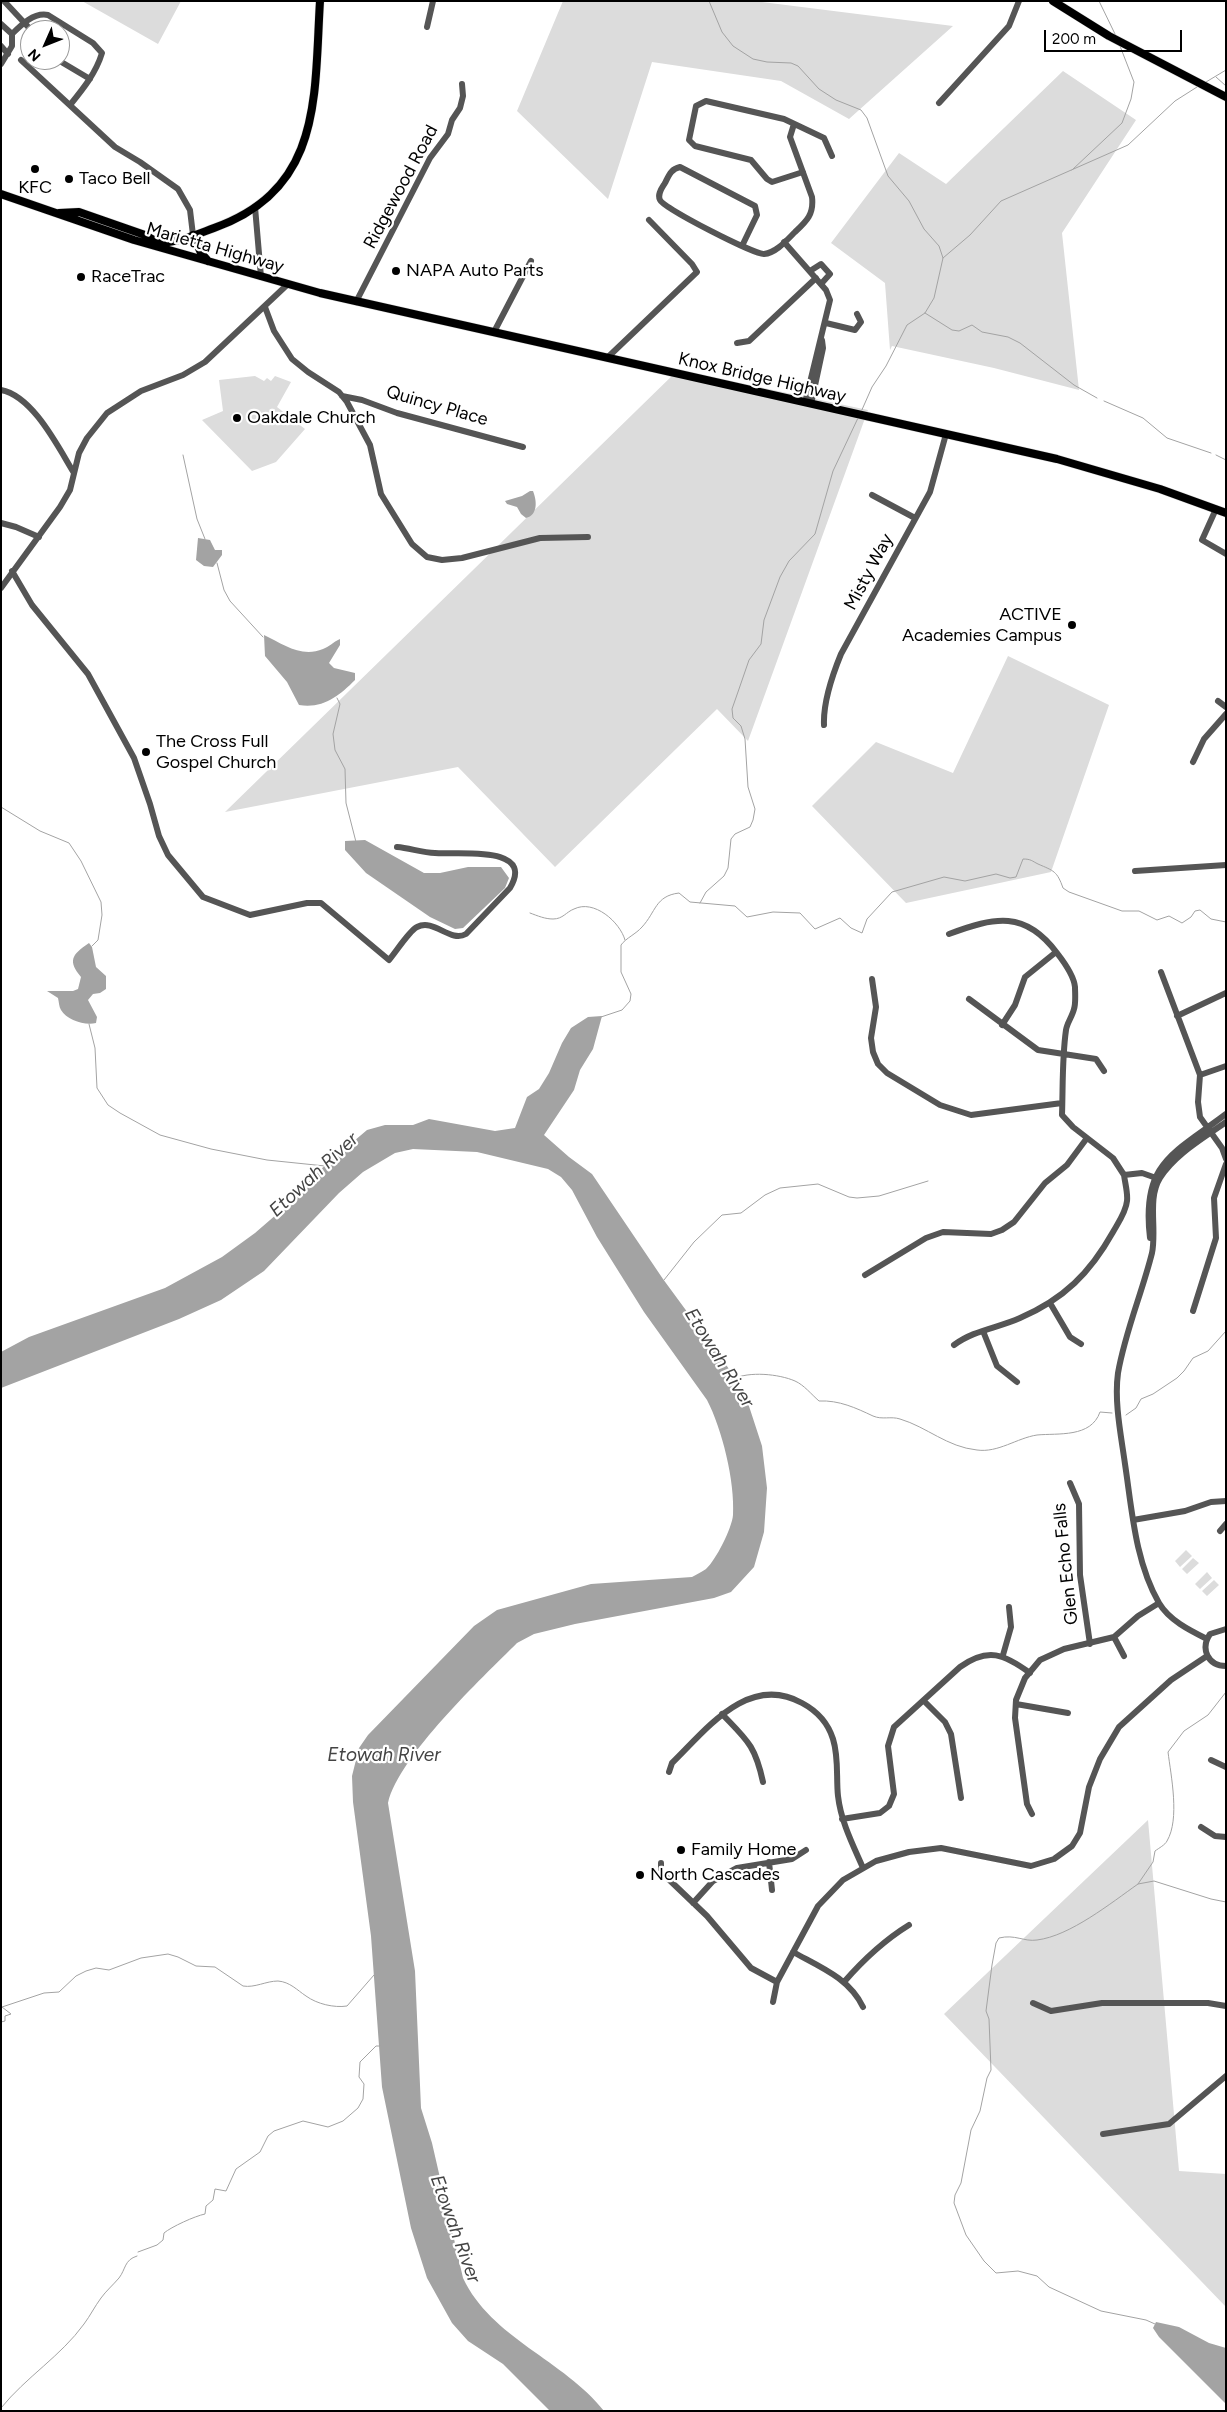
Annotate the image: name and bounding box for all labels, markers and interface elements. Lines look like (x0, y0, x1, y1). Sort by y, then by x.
north arrow (20, 20, 70, 70)
scale bar (1047, 20, 1184, 52)
text: 200 m (1052, 30, 1096, 48)
text: N (25, 45, 44, 65)
street label: Ridgewood Road (359, 121, 443, 253)
marker: KFC (29, 163, 41, 175)
place label: Taco Bell (79, 168, 150, 190)
marker: Taco Bell (63, 173, 75, 185)
place label: KFC (18, 177, 52, 199)
street label: Marietta Highway (144, 218, 286, 278)
place label: NAPA Auto Parts (406, 260, 544, 282)
marker: NAPA Auto Parts (390, 265, 402, 277)
place label: RaceTrac (91, 266, 165, 288)
marker: RaceTrac (75, 271, 87, 283)
street label: Knox Bridge Highway (676, 348, 848, 408)
street label: Quincy Place (384, 381, 490, 431)
place label: Oakdale Church (247, 407, 376, 429)
marker: Oakdale Church (231, 412, 243, 424)
street label: Misty Way (840, 530, 898, 614)
place label: ACTIVE Academies Campus (902, 604, 1062, 646)
marker: ACTIVE Academies Campus (1066, 619, 1078, 631)
place label: The Cross Full Gospel Church (156, 731, 276, 774)
marker: The Cross Full Gospel Church (140, 746, 152, 758)
water label: Etowah River (265, 1128, 363, 1222)
water label: Etowah River (679, 1304, 759, 1412)
street label: Glen Echo Falls (1049, 1502, 1083, 1626)
water label: Etowah River (327, 1744, 441, 1766)
place label: Family Home (691, 1839, 796, 1861)
marker: Family Home (675, 1844, 687, 1856)
place label: North Cascades (650, 1864, 780, 1886)
marker: North Cascades (634, 1869, 646, 1881)
water label: Etowah River (425, 2172, 485, 2286)

